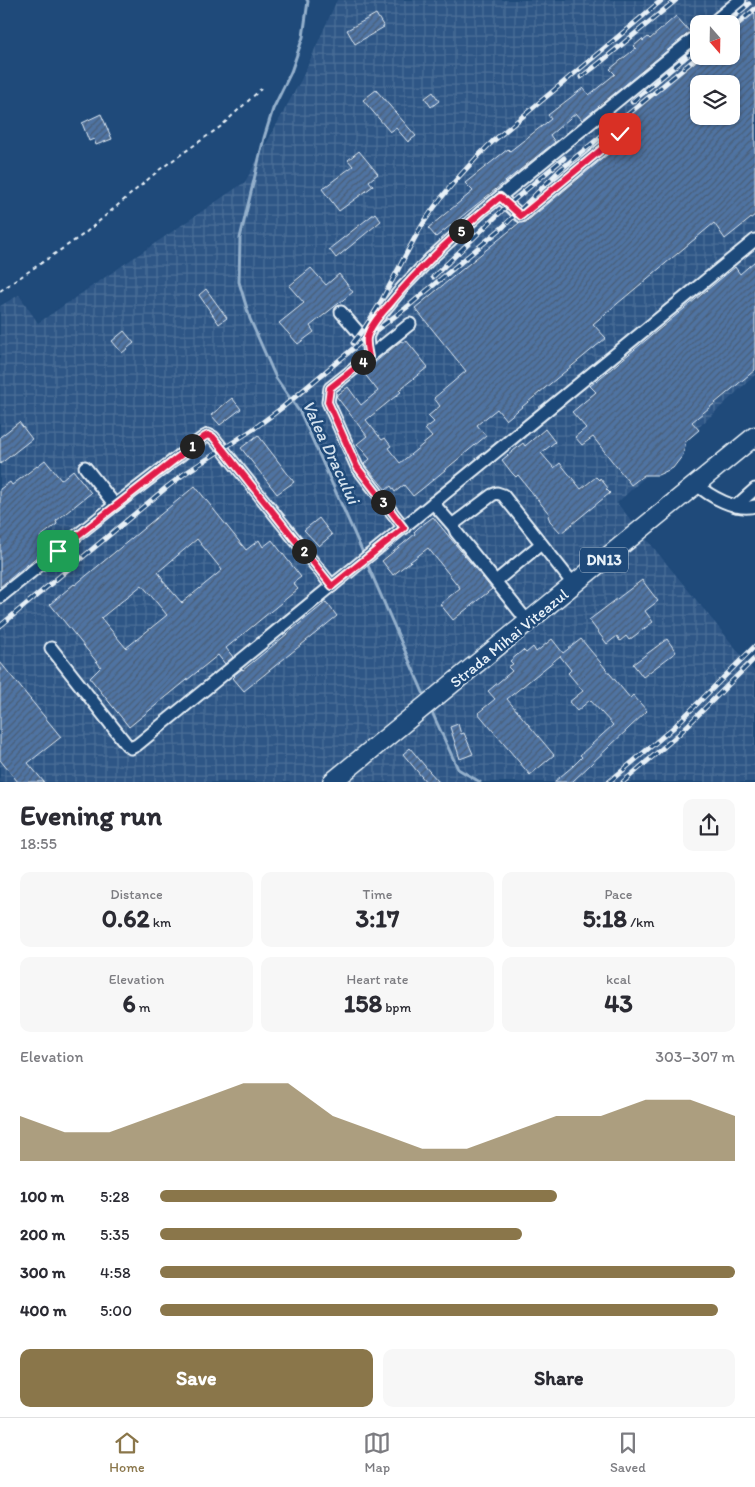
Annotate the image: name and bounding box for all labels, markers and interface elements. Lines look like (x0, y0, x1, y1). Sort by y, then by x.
north arrow (690, 15, 740, 65)
map controls (690, 15, 740, 125)
button: layers (690, 75, 740, 125)
pin (599, 113, 641, 155)
icon: check (606, 120, 634, 148)
pin: 5 (448, 218, 474, 244)
text: 5 (458, 223, 465, 240)
pin: 4 (350, 350, 376, 374)
text: 4 (359, 354, 368, 371)
water label: Valea Dracului (297, 397, 366, 509)
pin: 1 (180, 434, 204, 458)
text: 1 (189, 438, 196, 455)
pin: 3 (370, 490, 396, 514)
text: 3 (380, 494, 387, 511)
pin (37, 530, 79, 572)
icon: arrive (44, 537, 72, 565)
pin: 2 (292, 538, 316, 564)
text: 2 (301, 543, 308, 560)
road number: DN13 (580, 548, 628, 572)
street label: Strada Mihai Viteazul (446, 584, 572, 692)
text: Evening run (20, 798, 162, 832)
button: share (683, 799, 735, 851)
text: 18:55 (20, 834, 57, 853)
text: Distance (110, 886, 163, 903)
text: Time (363, 886, 392, 903)
text: Pace (604, 886, 633, 903)
text: 0.62 (102, 903, 150, 933)
text: 3:17 (356, 903, 399, 933)
text: 5:18 (582, 903, 627, 933)
text: km (150, 914, 171, 931)
text: /km (627, 914, 655, 931)
text: Elevation (109, 971, 164, 988)
text: Heart rate (347, 971, 408, 988)
text: kcal (606, 971, 631, 988)
text: 6 (122, 988, 136, 1018)
text: 158 (344, 988, 382, 1018)
text: 43 (604, 988, 633, 1018)
text: m (136, 999, 151, 1016)
text: bpm (382, 999, 411, 1016)
text: Elevation (20, 1047, 84, 1066)
text: 303–307 m (655, 1047, 735, 1066)
text: 100 m (20, 1187, 64, 1206)
text: 5:28 (100, 1187, 130, 1206)
text: 200 m (20, 1225, 65, 1244)
text: 5:35 (100, 1225, 129, 1244)
text: 300 m (20, 1263, 66, 1282)
text: 4:58 (100, 1263, 131, 1282)
text: 400 m (20, 1301, 66, 1320)
text: 5:00 (100, 1301, 132, 1320)
button: Save (20, 1349, 373, 1407)
button: Share (383, 1349, 735, 1407)
tab: Home (109, 1429, 145, 1476)
tab: Map (363, 1429, 391, 1476)
tab: Saved (610, 1429, 646, 1476)

